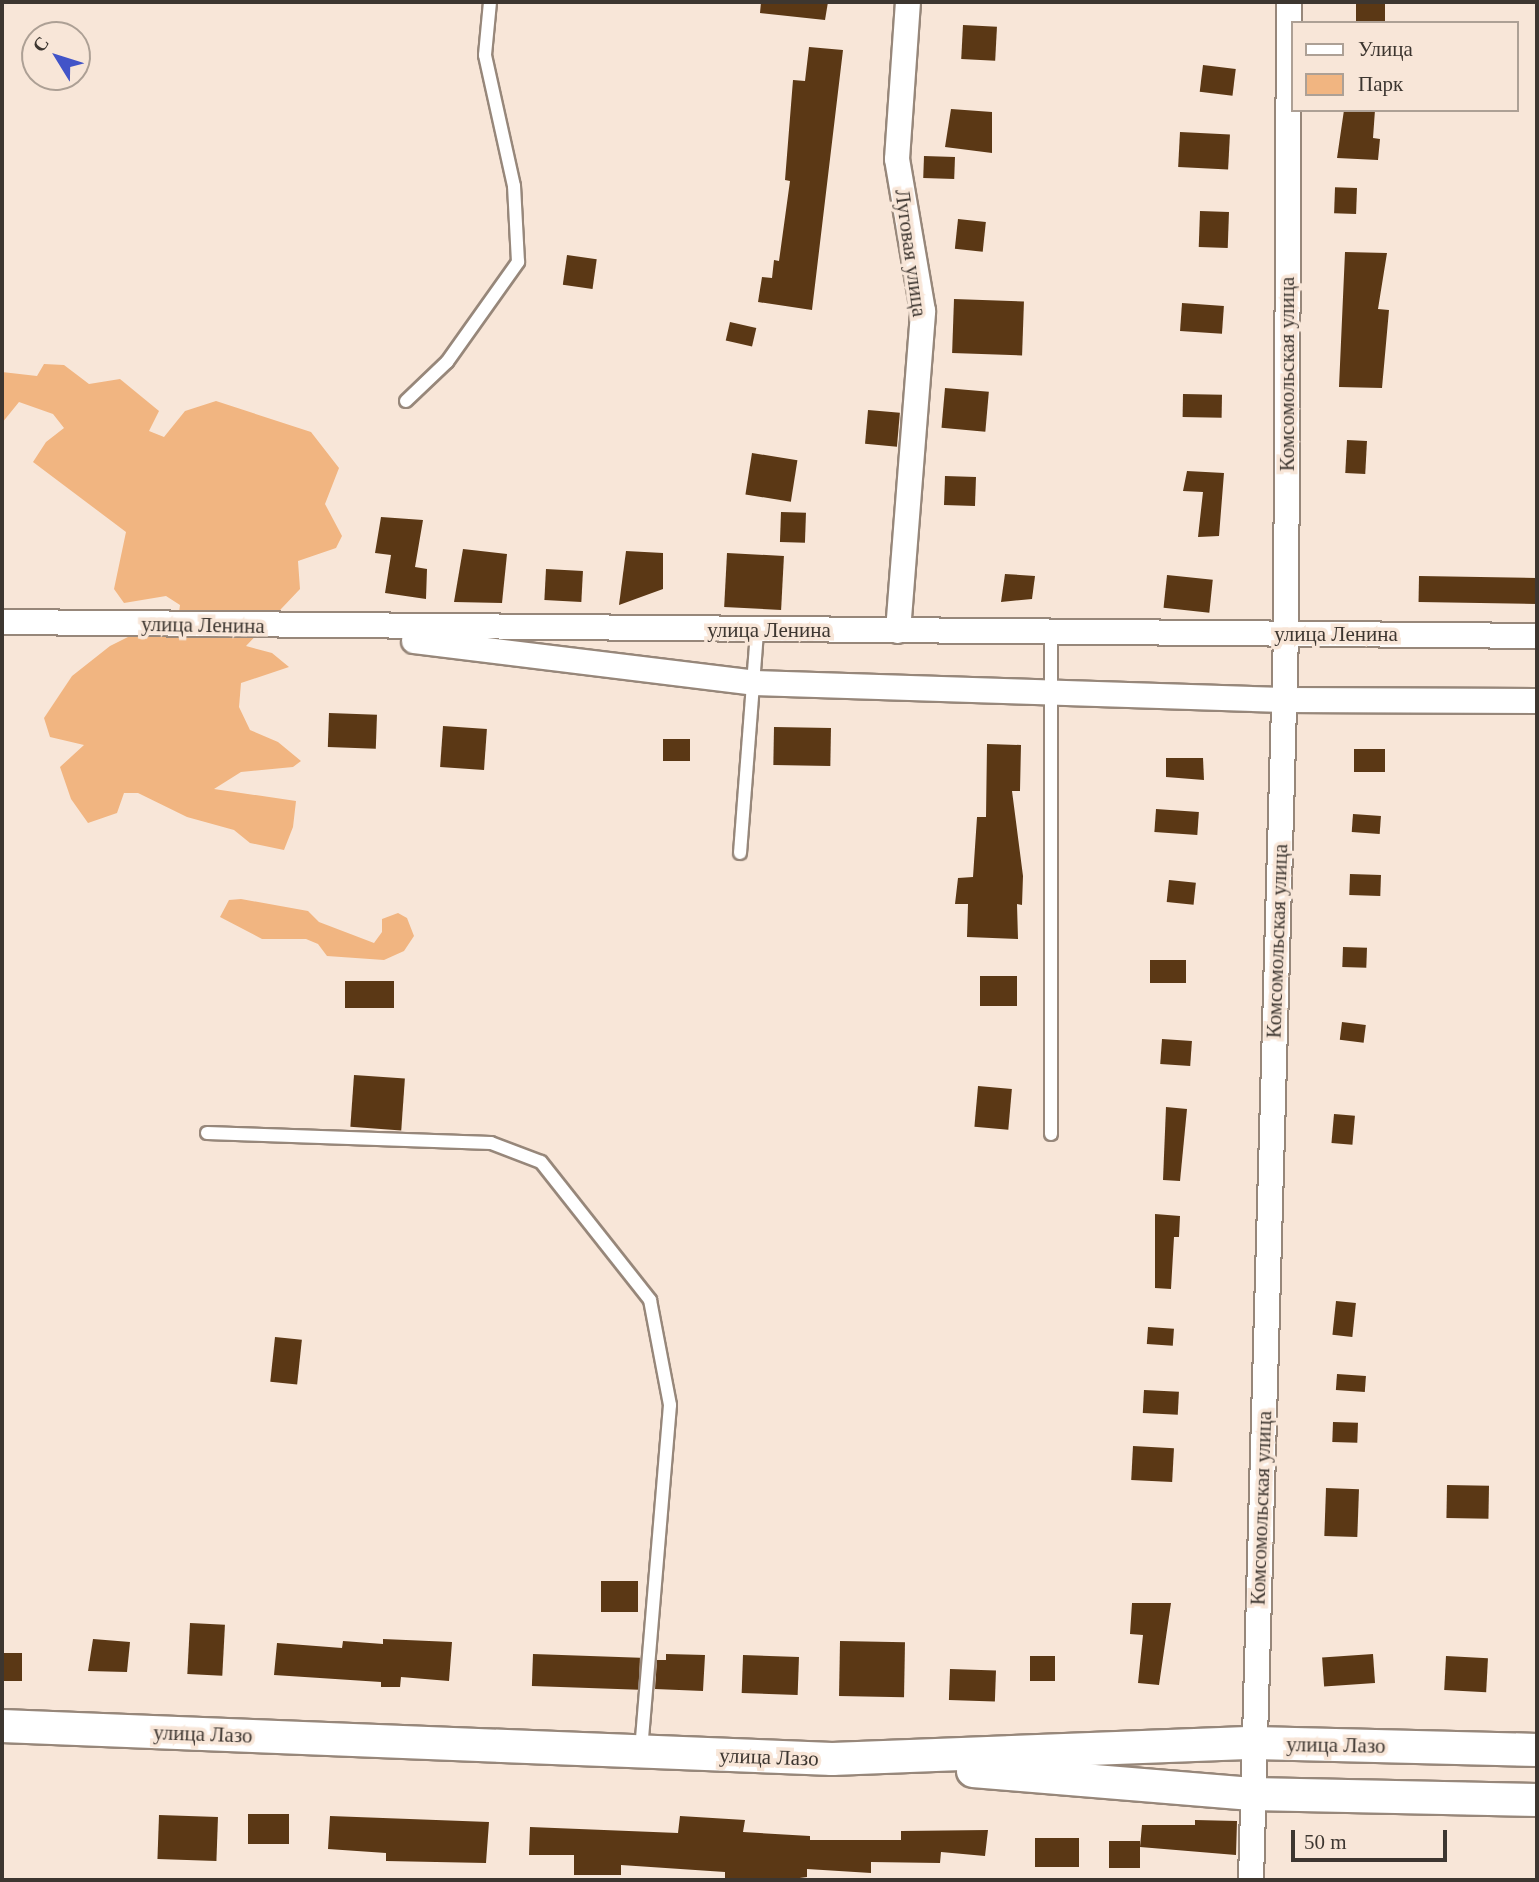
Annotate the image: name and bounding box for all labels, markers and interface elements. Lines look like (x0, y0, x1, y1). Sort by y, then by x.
north arrow (21, 21, 91, 91)
legend (1290, 21, 1518, 112)
text: С (28, 32, 53, 56)
text: Улица (1358, 37, 1413, 61)
text: Парк (1358, 72, 1403, 96)
street label: Луговая улица (890, 188, 932, 318)
street label: Комсомольская улица (1274, 277, 1300, 471)
street label: улица Ленина (141, 611, 265, 639)
street label: улица Ленина (707, 617, 831, 643)
street label: улица Ленина (1274, 621, 1398, 647)
street label: Комсомольская улица (1261, 843, 1293, 1039)
street label: Комсомольская улица (1245, 1410, 1277, 1606)
street label: улица Лазо (153, 1720, 253, 1748)
street label: улица Лазо (1286, 1732, 1386, 1758)
street label: улица Лазо (719, 1743, 819, 1771)
scale bar (1294, 1815, 1450, 1859)
text: 50 m (1304, 1830, 1347, 1854)

